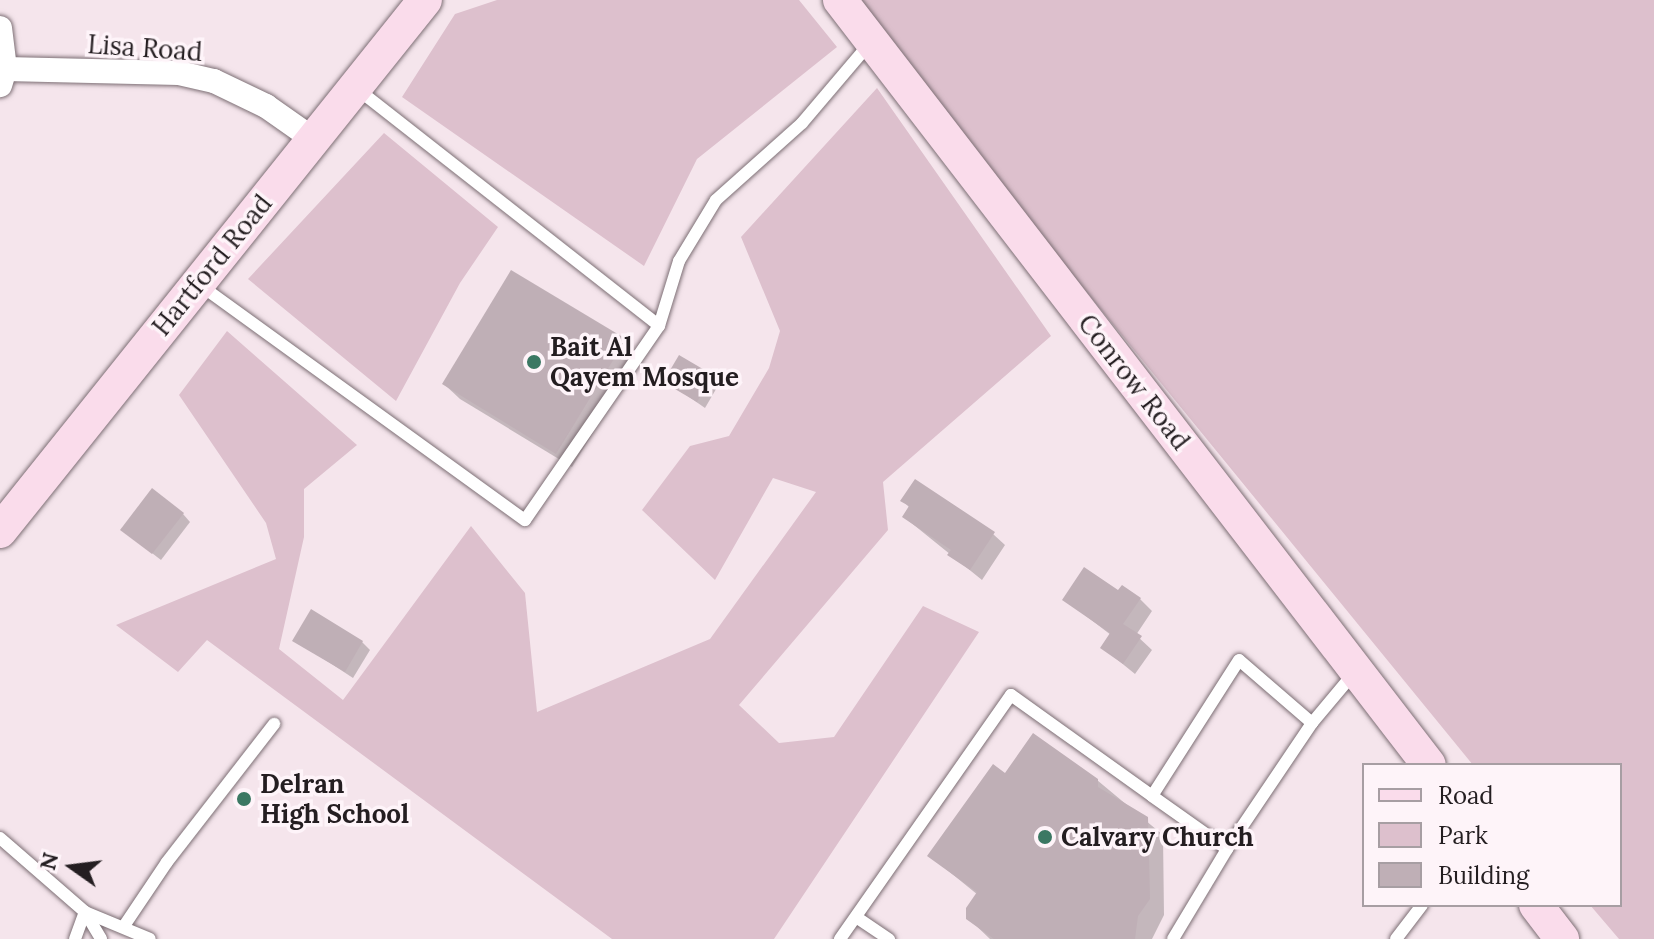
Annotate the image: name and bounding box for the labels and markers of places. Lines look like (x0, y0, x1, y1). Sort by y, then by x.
place label: Bait Al Qayem Mosque (550, 331, 739, 392)
marker: Bait Al Qayem Mosque (525, 353, 543, 371)
place label: Delran High School (260, 768, 409, 830)
marker: Delran High School (235, 790, 253, 808)
place label: Calvary Church (1061, 821, 1254, 853)
marker: Calvary Church (1036, 828, 1054, 846)

